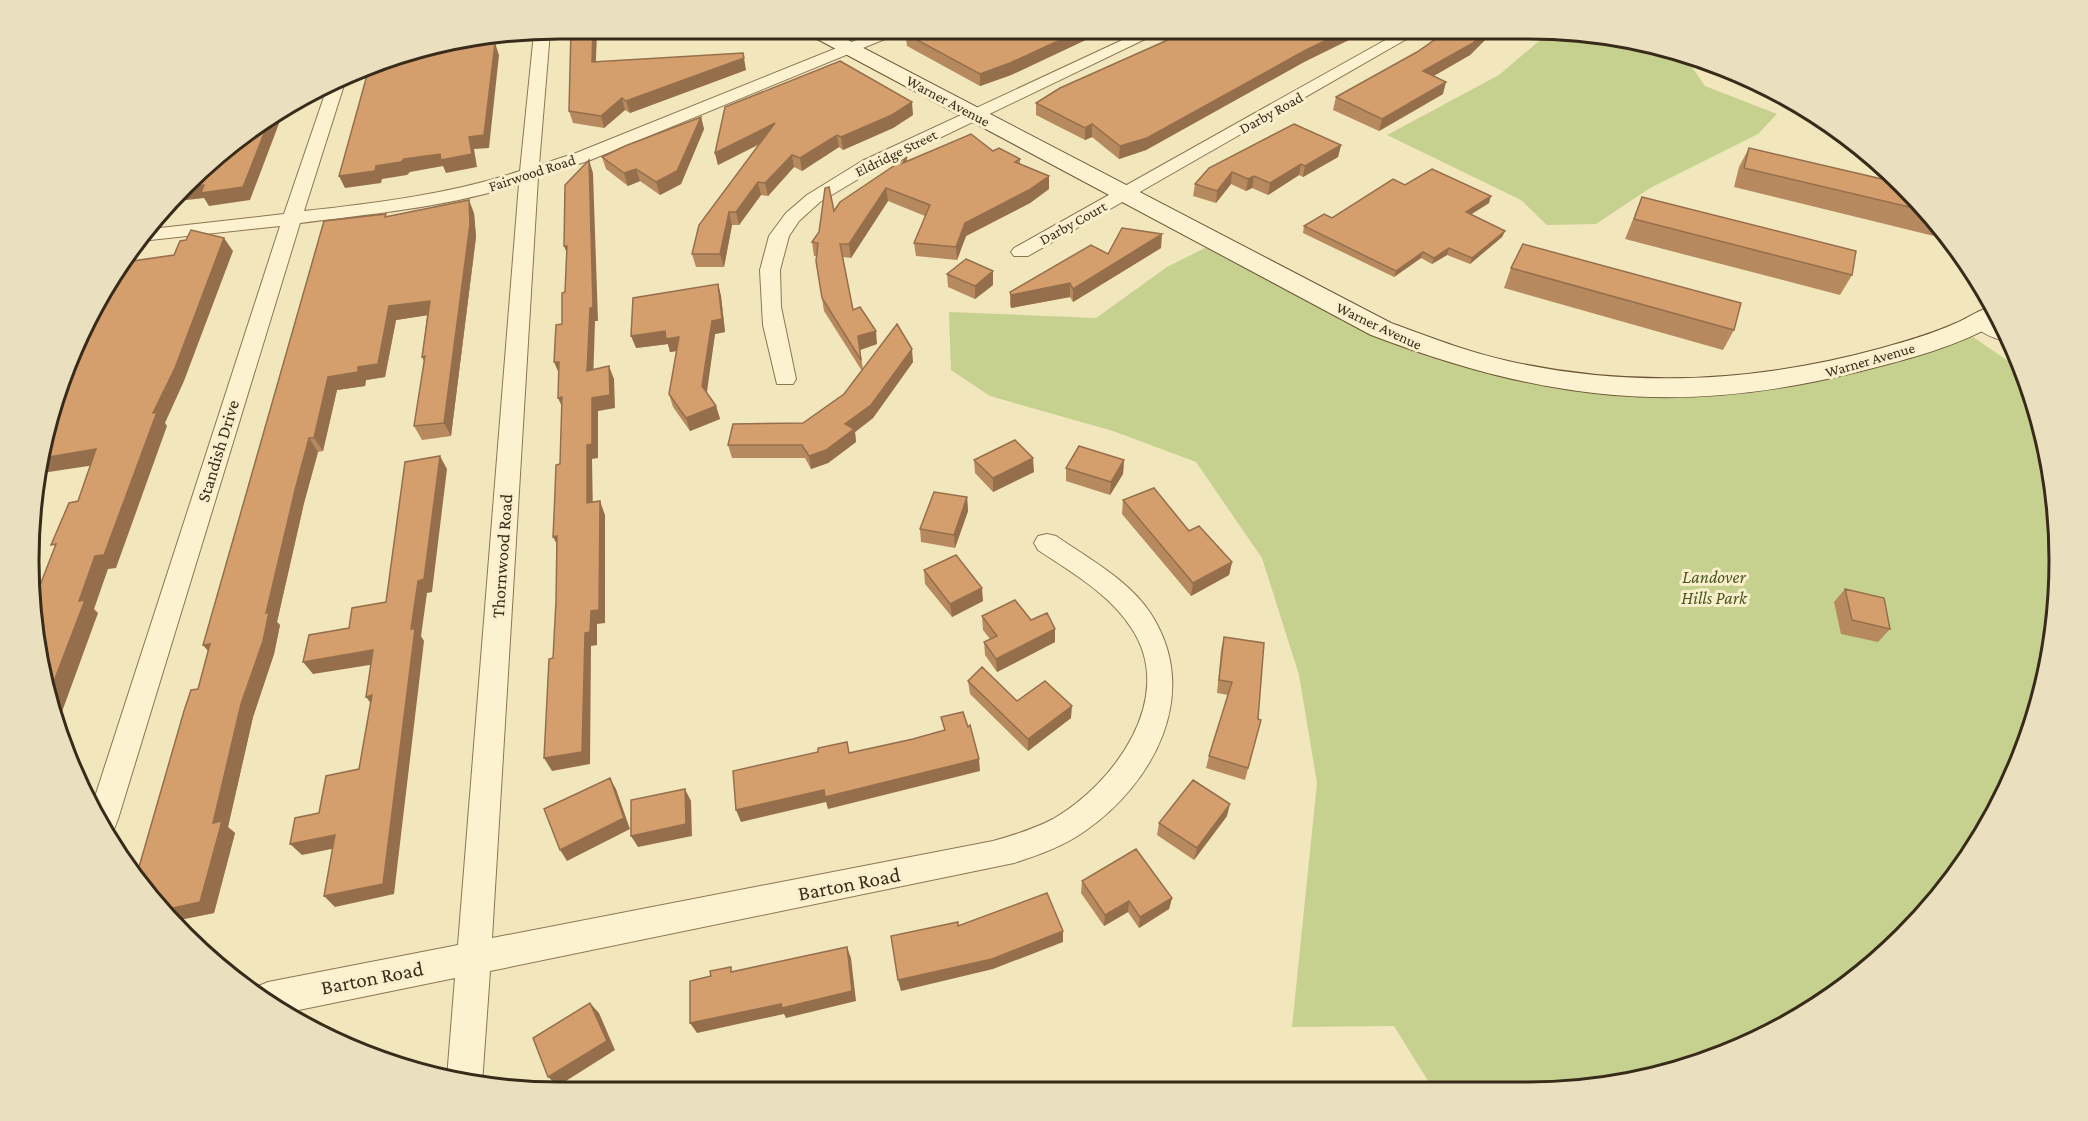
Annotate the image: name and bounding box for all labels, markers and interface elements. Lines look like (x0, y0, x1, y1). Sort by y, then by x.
street label: Warner Avenue (903, 72, 993, 130)
street label: Darby Road (1237, 89, 1306, 138)
street label: Eldridge Street (853, 126, 941, 181)
street label: Fairwood Road (487, 151, 577, 195)
street label: Darby Court (1037, 198, 1111, 249)
street label: Warner Avenue (1334, 299, 1425, 353)
street label: Warner Avenue (1823, 339, 1917, 380)
street label: Standish Drive (193, 397, 243, 504)
street label: Thornwood Road (488, 493, 516, 619)
park label: Landover Hills Park (1681, 567, 1748, 608)
street label: Barton Road (796, 862, 902, 906)
street label: Barton Road (319, 956, 425, 1000)

